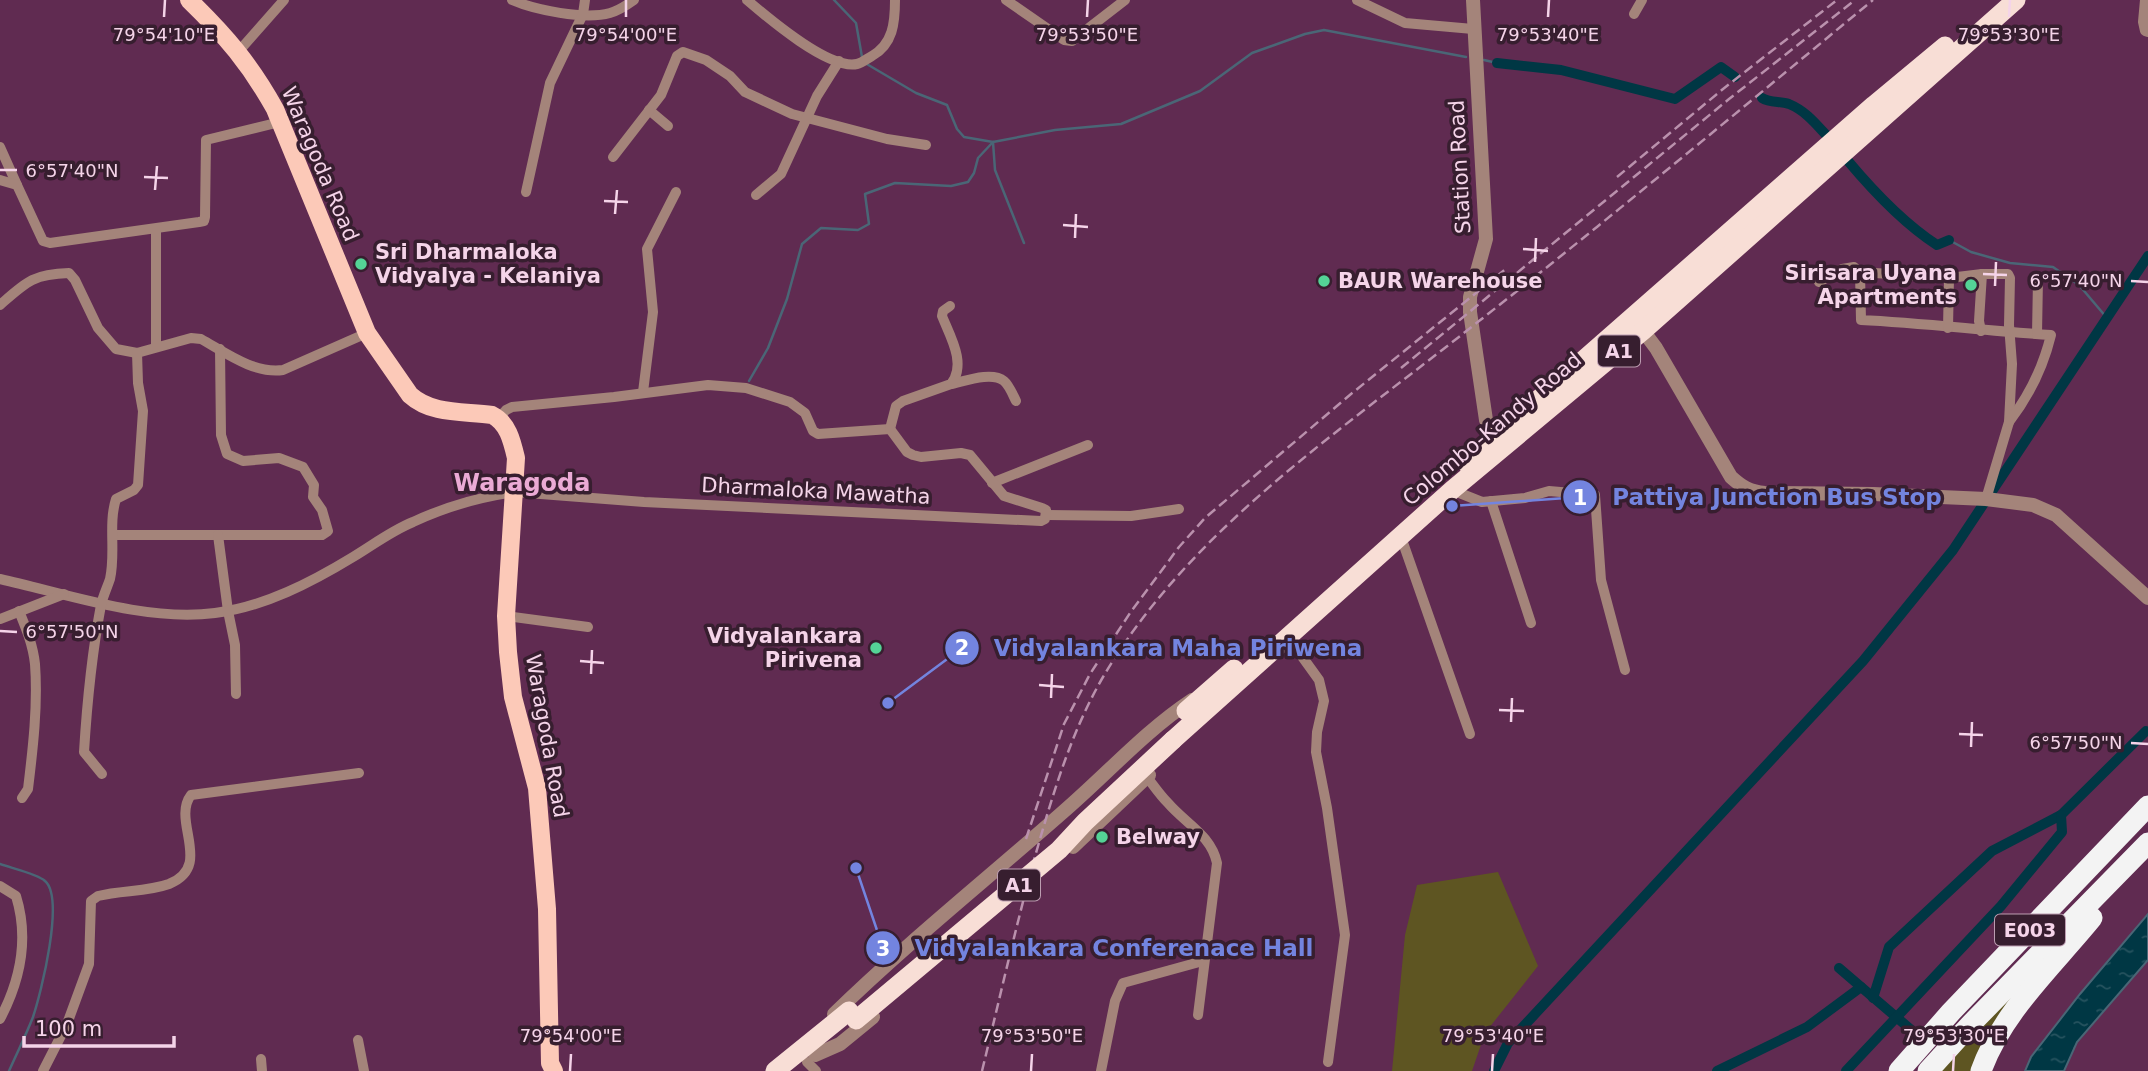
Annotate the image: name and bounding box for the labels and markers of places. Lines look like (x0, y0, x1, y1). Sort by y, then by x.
place label: Sri Dharmaloka Vidyalya - Kelaniya (375, 240, 601, 288)
marker: Sri Dharmaloka Vidyalya - Kelaniya (353, 256, 369, 272)
place label: Sirisara Uyana Apartments (1785, 261, 1957, 309)
place label: BAUR Warehouse (1338, 269, 1542, 293)
marker: BAUR Warehouse (1316, 273, 1332, 289)
marker: Sirisara Uyana Apartments (1963, 277, 1979, 293)
callout: Pattiya Junction Bus Stop (1563, 475, 1955, 519)
place label: Vidyalankara Pirivena (707, 624, 862, 672)
callout: Vidyalankara Maha Piriwena (945, 626, 1376, 670)
marker: Vidyalankara Pirivena (868, 640, 884, 656)
place label: Belway (1116, 825, 1200, 849)
marker: Belway (1094, 829, 1110, 845)
callout: Vidyalankara Conferenace Hall (866, 926, 1328, 970)

